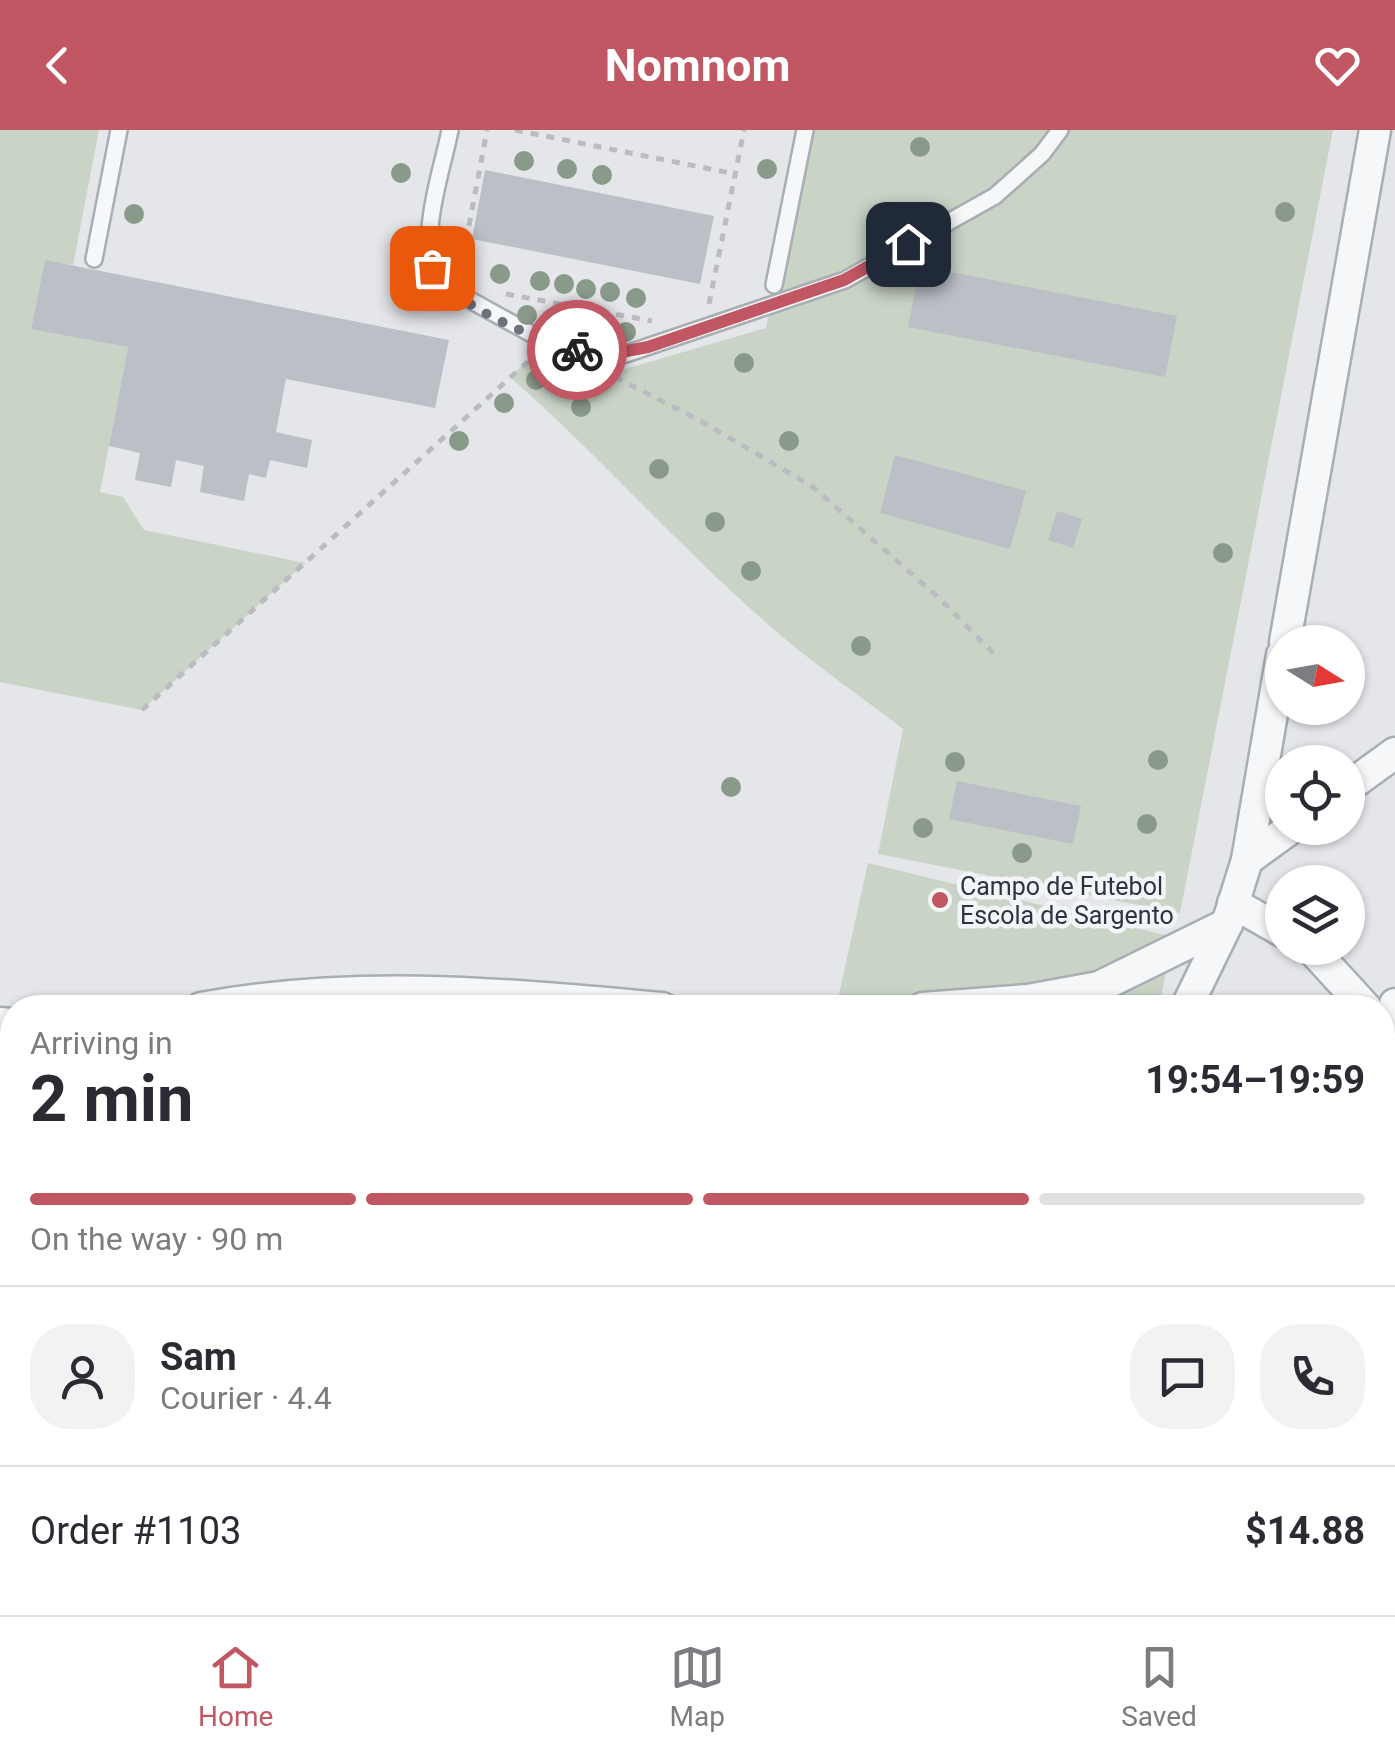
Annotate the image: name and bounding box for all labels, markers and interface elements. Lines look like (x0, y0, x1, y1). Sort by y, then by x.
icon: back (30, 38, 85, 93)
icon: heart (1310, 38, 1365, 93)
text: Nomnom (605, 39, 790, 92)
pin (866, 202, 951, 287)
icon: home (881, 217, 936, 272)
pin (390, 226, 475, 311)
icon: bag (405, 241, 460, 296)
courier (527, 300, 627, 400)
icon: bike (550, 323, 605, 378)
north arrow (1265, 625, 1365, 725)
map controls (1265, 625, 1365, 965)
button: locate (1265, 745, 1365, 845)
button: layers (1265, 865, 1365, 965)
place label: Campo de Futebol Escola de Sargento (960, 872, 1174, 930)
marker: Campo de Futebol Escola de Sargento (929, 889, 951, 911)
text: Arriving in (30, 1024, 173, 1062)
text: 19:54–19:59 (1145, 1058, 1365, 1102)
text: 2 min (30, 1061, 193, 1137)
text: On the way · 90 m (30, 1220, 283, 1258)
button: person (30, 1324, 135, 1429)
button: chat (1130, 1324, 1235, 1429)
button: phone (1260, 1324, 1365, 1429)
text: Sam (160, 1335, 237, 1379)
text: Courier · 4.4 (160, 1379, 332, 1417)
text: Order #1103 (30, 1509, 241, 1553)
text: $14.88 (1245, 1509, 1365, 1553)
tab: Home (198, 1640, 273, 1733)
tab: Map (670, 1640, 725, 1733)
tab: Saved (1121, 1640, 1197, 1733)

